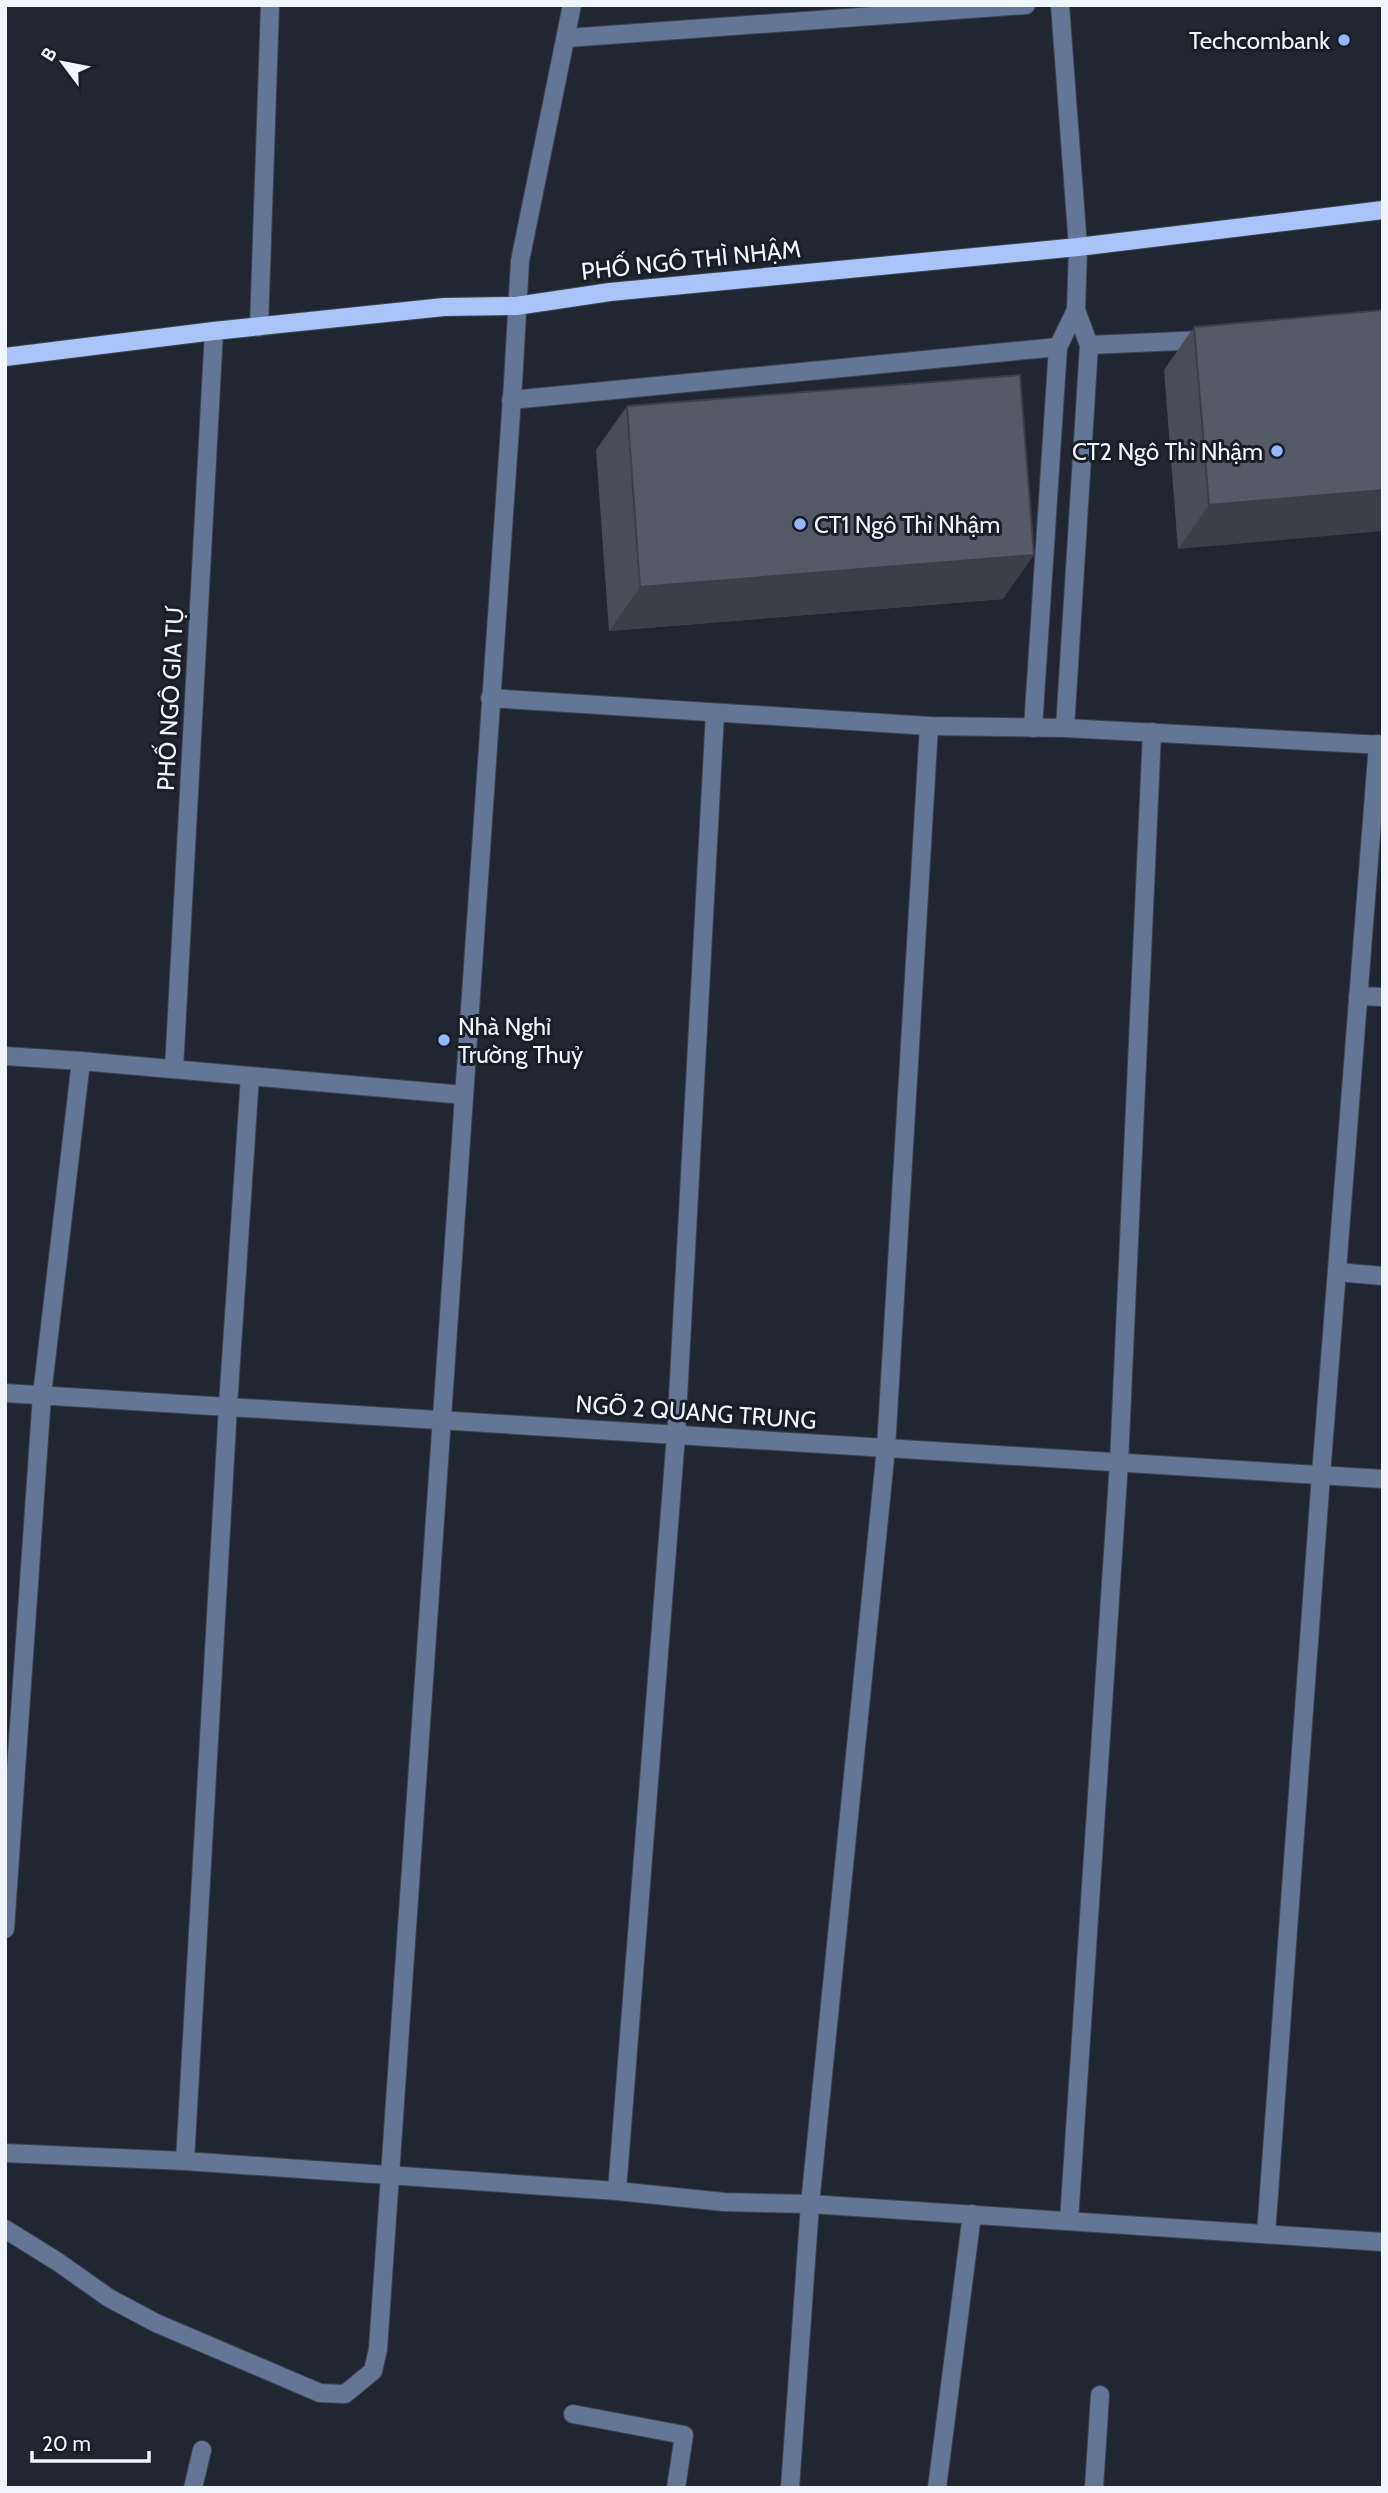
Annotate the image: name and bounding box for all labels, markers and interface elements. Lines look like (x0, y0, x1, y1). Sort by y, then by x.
place label: Techcombank (1189, 26, 1330, 55)
north arrow (28, 28, 98, 98)
marker: Techcombank (1336, 32, 1352, 48)
text: B (36, 43, 62, 65)
street label: PHỐ NGÔ THÌ NHẬM (579, 232, 802, 286)
place label: CT2 Ngô Thì Nhậm (1072, 437, 1263, 466)
marker: CT2 Ngô Thì Nhậm (1269, 443, 1285, 459)
place label: CT1 Ngô Thì Nhậm (814, 510, 1000, 539)
marker: CT1 Ngô Thì Nhậm (792, 516, 808, 532)
street label: PHỐ NGÔ GIA TỰ (149, 605, 189, 792)
place label: Nhà Nghỉ Trường Thuỷ (458, 1012, 583, 1069)
marker: Nhà Nghỉ Trường Thuỷ (436, 1032, 452, 1048)
street label: NGÕ 2 QUANG TRUNG (575, 1389, 817, 1435)
scale bar (32, 2420, 149, 2464)
text: 20 m (42, 2431, 91, 2456)

